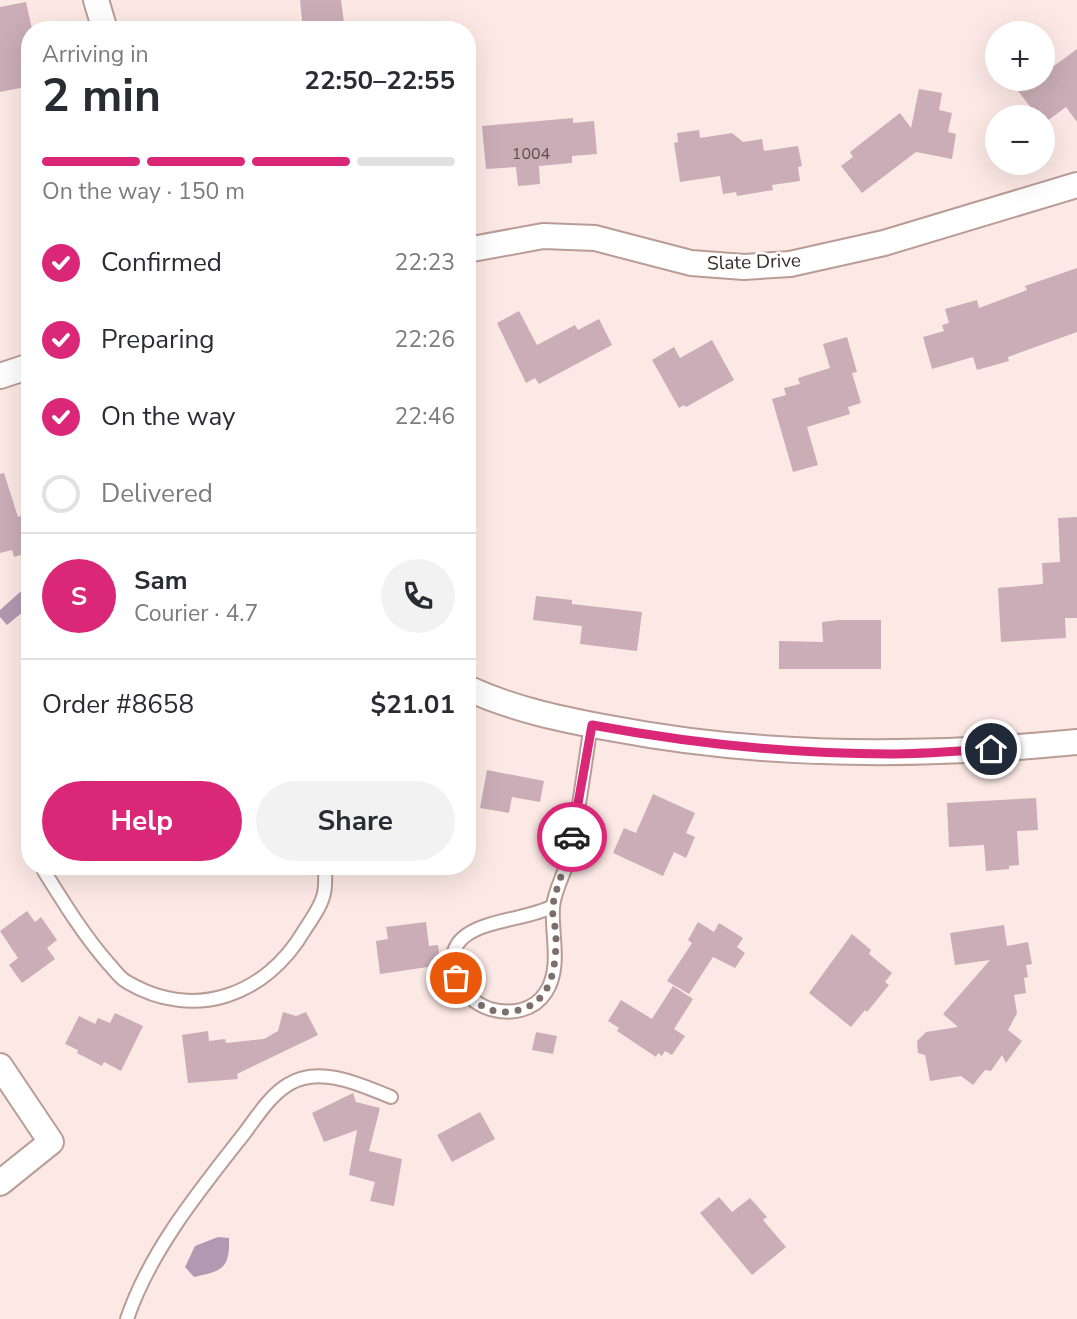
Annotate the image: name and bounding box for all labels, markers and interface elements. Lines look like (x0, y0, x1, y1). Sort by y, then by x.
map controls (985, 21, 1055, 175)
button: + (985, 21, 1055, 91)
text: Arriving in (42, 39, 149, 70)
text: 22:50–22:55 (304, 63, 455, 98)
text: 2 min (42, 64, 161, 127)
button: − (985, 105, 1055, 175)
house number: 1004 (512, 143, 551, 165)
text: On the way · 150 m (42, 176, 245, 207)
icon: check (42, 244, 80, 282)
text: Confirmed (101, 245, 222, 280)
text: 22:23 (395, 247, 455, 278)
street label: Slate Drive (707, 247, 801, 277)
icon: check (42, 321, 80, 359)
text: Preparing (101, 322, 214, 357)
text: 22:26 (395, 324, 455, 355)
icon: check (42, 398, 80, 436)
text: On the way (101, 399, 235, 434)
text: 22:46 (395, 401, 455, 432)
text: Delivered (101, 476, 213, 511)
button: phone (381, 559, 455, 633)
text: Sam (134, 563, 187, 598)
text: S (71, 579, 87, 614)
text: Courier · 4.7 (134, 598, 258, 629)
text: Order #8658 (42, 687, 194, 722)
text: $21.01 (371, 687, 455, 722)
pin (961, 719, 1021, 779)
icon: home (972, 730, 1010, 768)
button: Help (42, 781, 242, 861)
button: Share (256, 781, 455, 861)
courier (537, 802, 607, 872)
icon: car (553, 818, 591, 856)
pin (426, 948, 486, 1008)
icon: bag (437, 959, 475, 997)

